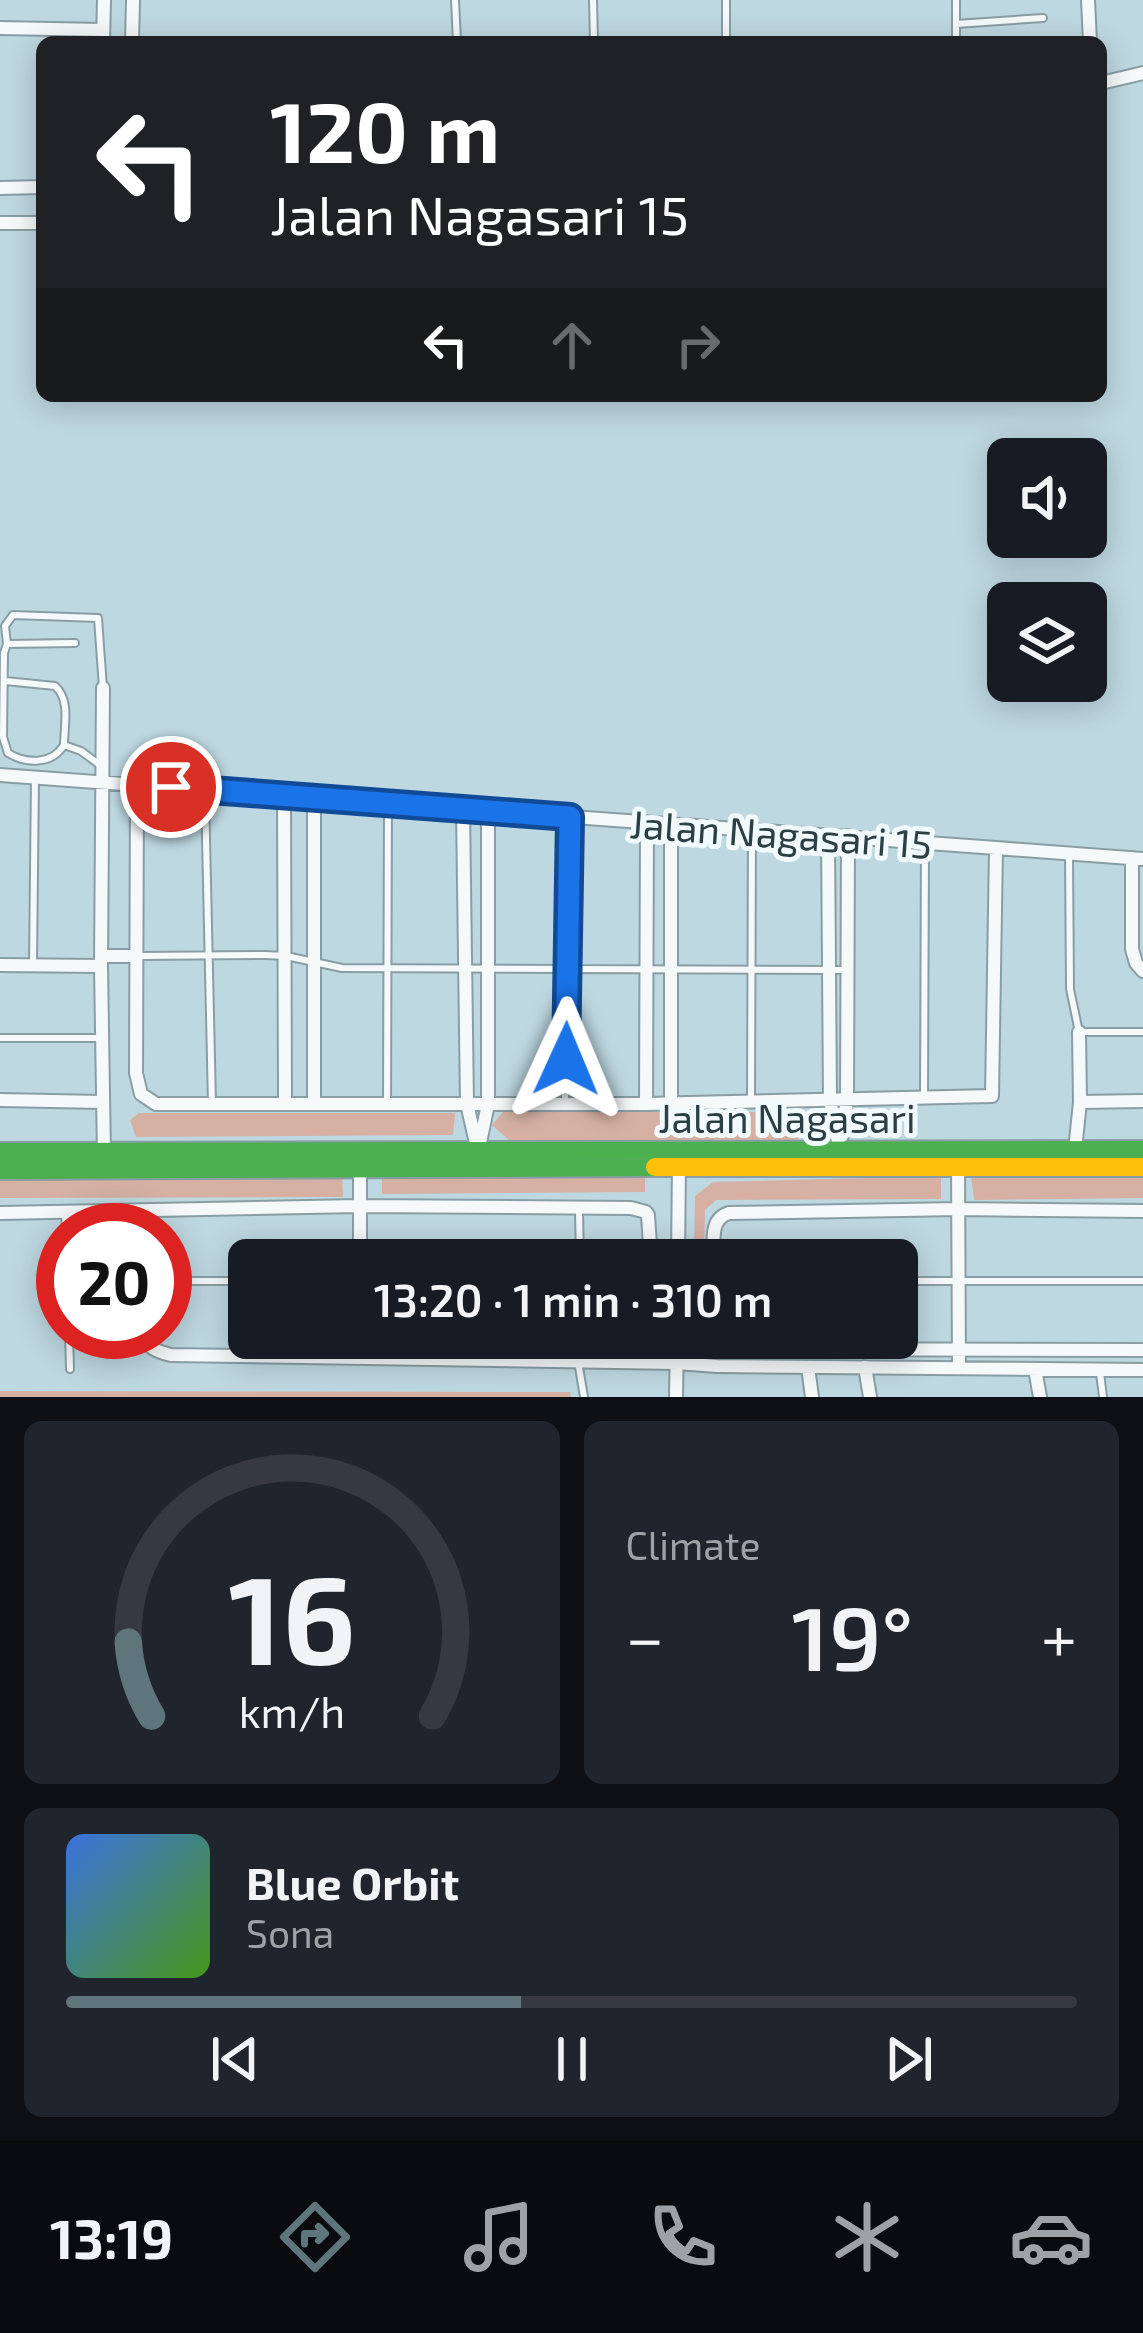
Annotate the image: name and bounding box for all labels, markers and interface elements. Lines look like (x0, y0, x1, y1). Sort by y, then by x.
text: 120 m (270, 79, 500, 180)
icon: left (72, 84, 228, 240)
text: Jalan Nagasari 15 (270, 181, 689, 246)
icon: left (413, 312, 479, 378)
icon: ahead (539, 312, 605, 378)
icon: right (665, 312, 731, 378)
map controls (987, 438, 1107, 702)
button: sound (987, 438, 1107, 558)
button: layers (987, 582, 1107, 702)
pin (120, 736, 222, 838)
icon: arrive (138, 754, 204, 820)
street label: Jalan Nagasari 15 (628, 799, 934, 867)
position arrow (503, 996, 629, 1122)
street label: Jalan Nagasari (658, 1094, 916, 1141)
speed limit sign: 20 (36, 1203, 192, 1359)
text: 13:20 · 1 min · 310 m (374, 1272, 772, 1326)
text: Climate (626, 1521, 760, 1568)
text: 16 (228, 1540, 356, 1690)
text: 19° (792, 1581, 913, 1689)
text: − (626, 1596, 664, 1675)
text: + (1041, 1596, 1077, 1675)
text: km/h (238, 1684, 345, 1736)
text: Blue Orbit (246, 1855, 459, 1909)
text: Sona (246, 1909, 334, 1956)
icon: previous (202, 2026, 268, 2092)
icon: pause (539, 2026, 605, 2092)
icon: next (876, 2026, 942, 2092)
icon: directions (273, 2195, 357, 2279)
icon: music (457, 2195, 541, 2279)
icon: phone (641, 2195, 725, 2279)
icon: climate (825, 2195, 909, 2279)
icon: car (1009, 2195, 1093, 2279)
text: 13:19 (50, 2205, 173, 2270)

